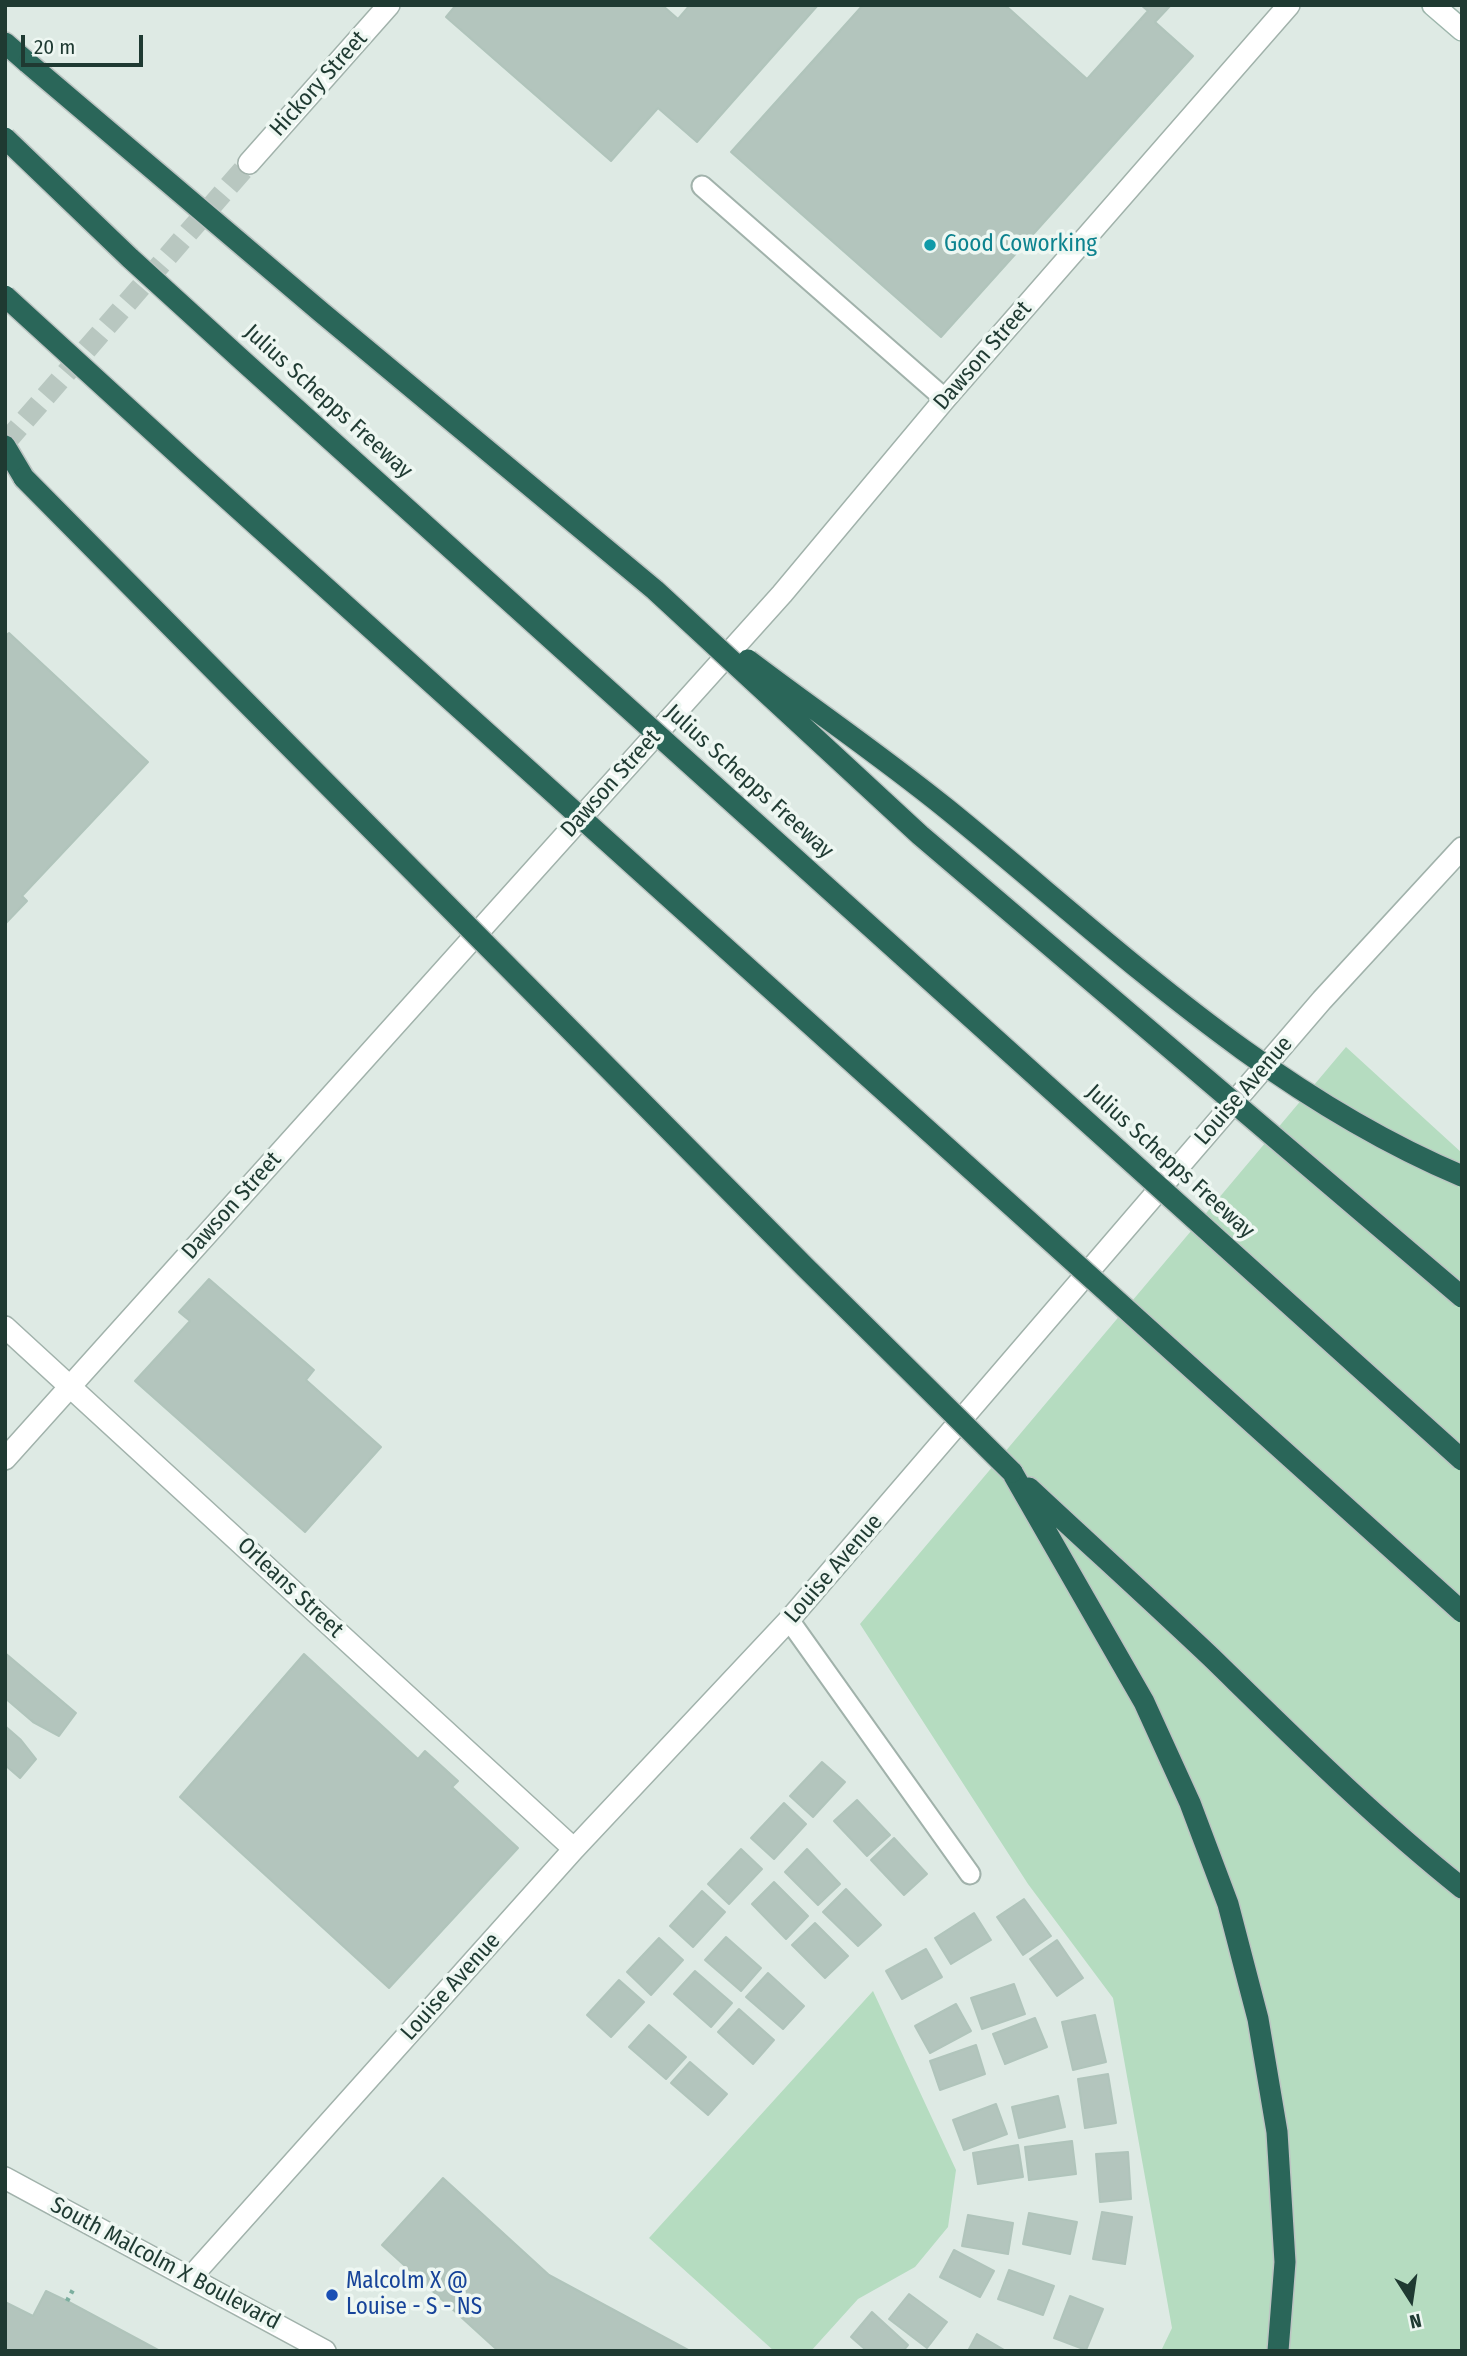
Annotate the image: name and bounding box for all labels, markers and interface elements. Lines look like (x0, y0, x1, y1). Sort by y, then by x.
scale bar (24, 21, 147, 65)
street label: Hickory Street (264, 26, 374, 142)
text: 20 m (34, 34, 75, 60)
place label: Good Coworking (944, 231, 1097, 259)
marker: Good Coworking (922, 237, 938, 253)
street label: Dawson Street (928, 296, 1038, 416)
street label: Julius Schepps Freeway (238, 319, 418, 485)
street label: Julius Schepps Freeway (659, 699, 839, 865)
street label: Dawson Street (555, 724, 667, 844)
street label: Louise Avenue (1189, 1031, 1299, 1151)
street label: Julius Schepps Freeway (1080, 1079, 1260, 1245)
street label: Dawson Street (176, 1146, 288, 1266)
street label: Louise Avenue (779, 1509, 889, 1629)
street label: Orleans Street (231, 1532, 349, 1644)
street label: Louise Avenue (395, 1927, 507, 2047)
street label: South Malcolm X Boulevard (45, 2192, 285, 2336)
north arrow (1376, 2265, 1446, 2335)
place label: Malcolm X @ Louise - S - NS (346, 2268, 482, 2322)
marker: Malcolm X @ Louise - S - NS (324, 2287, 340, 2303)
text: N (1408, 2309, 1423, 2333)

